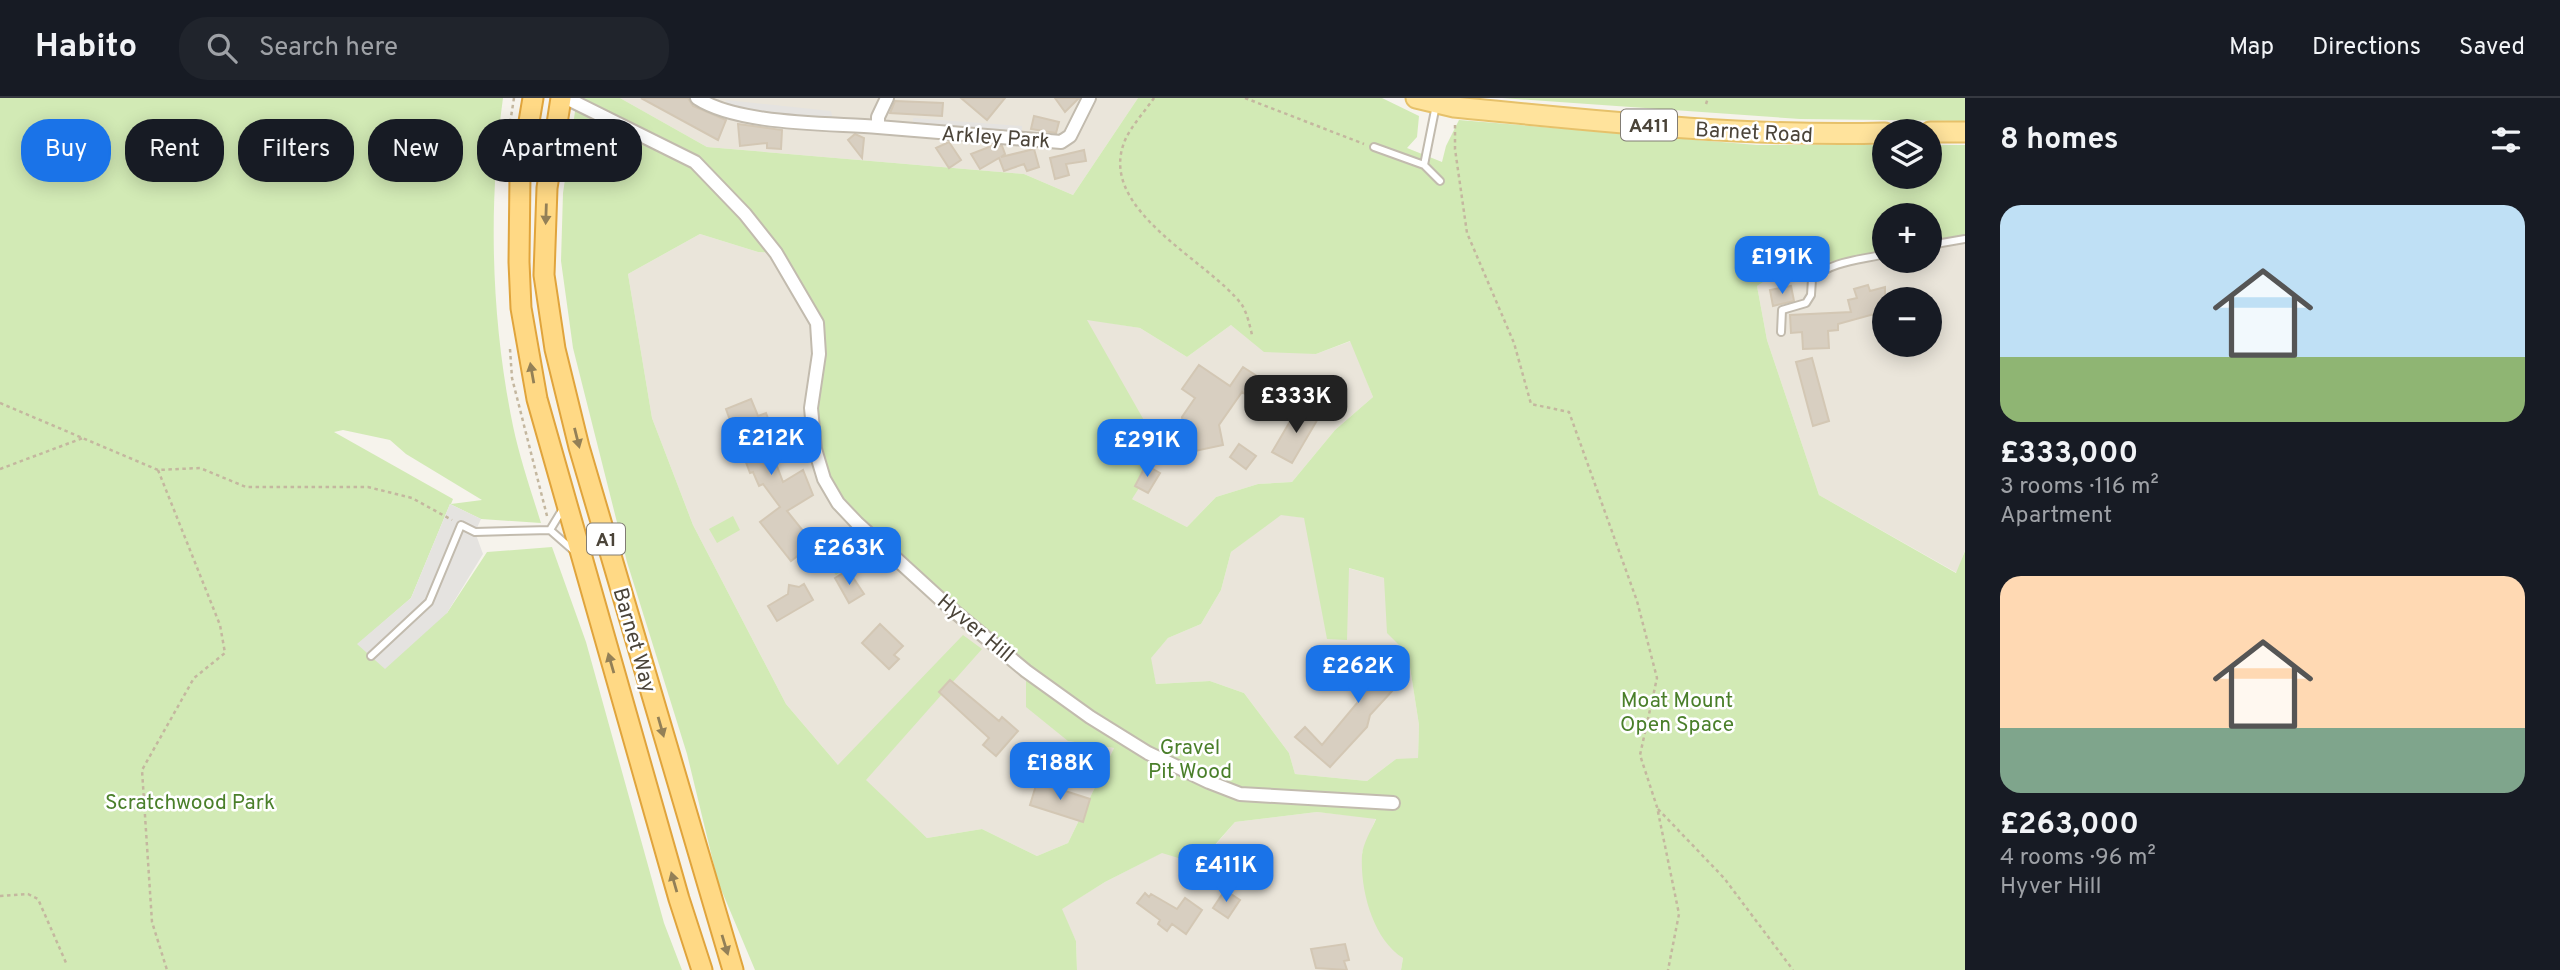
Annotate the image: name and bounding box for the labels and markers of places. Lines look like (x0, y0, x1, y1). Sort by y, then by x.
pin: £191K (1733, 236, 1831, 296)
pin: £333K (1247, 376, 1345, 435)
pin: £212K (722, 418, 820, 477)
pin: £291K (1098, 420, 1196, 479)
pin: £263K (800, 528, 898, 587)
pin: £262K (1309, 646, 1407, 705)
pin: £188K (1011, 742, 1109, 802)
pin: £411K (1177, 844, 1275, 904)

